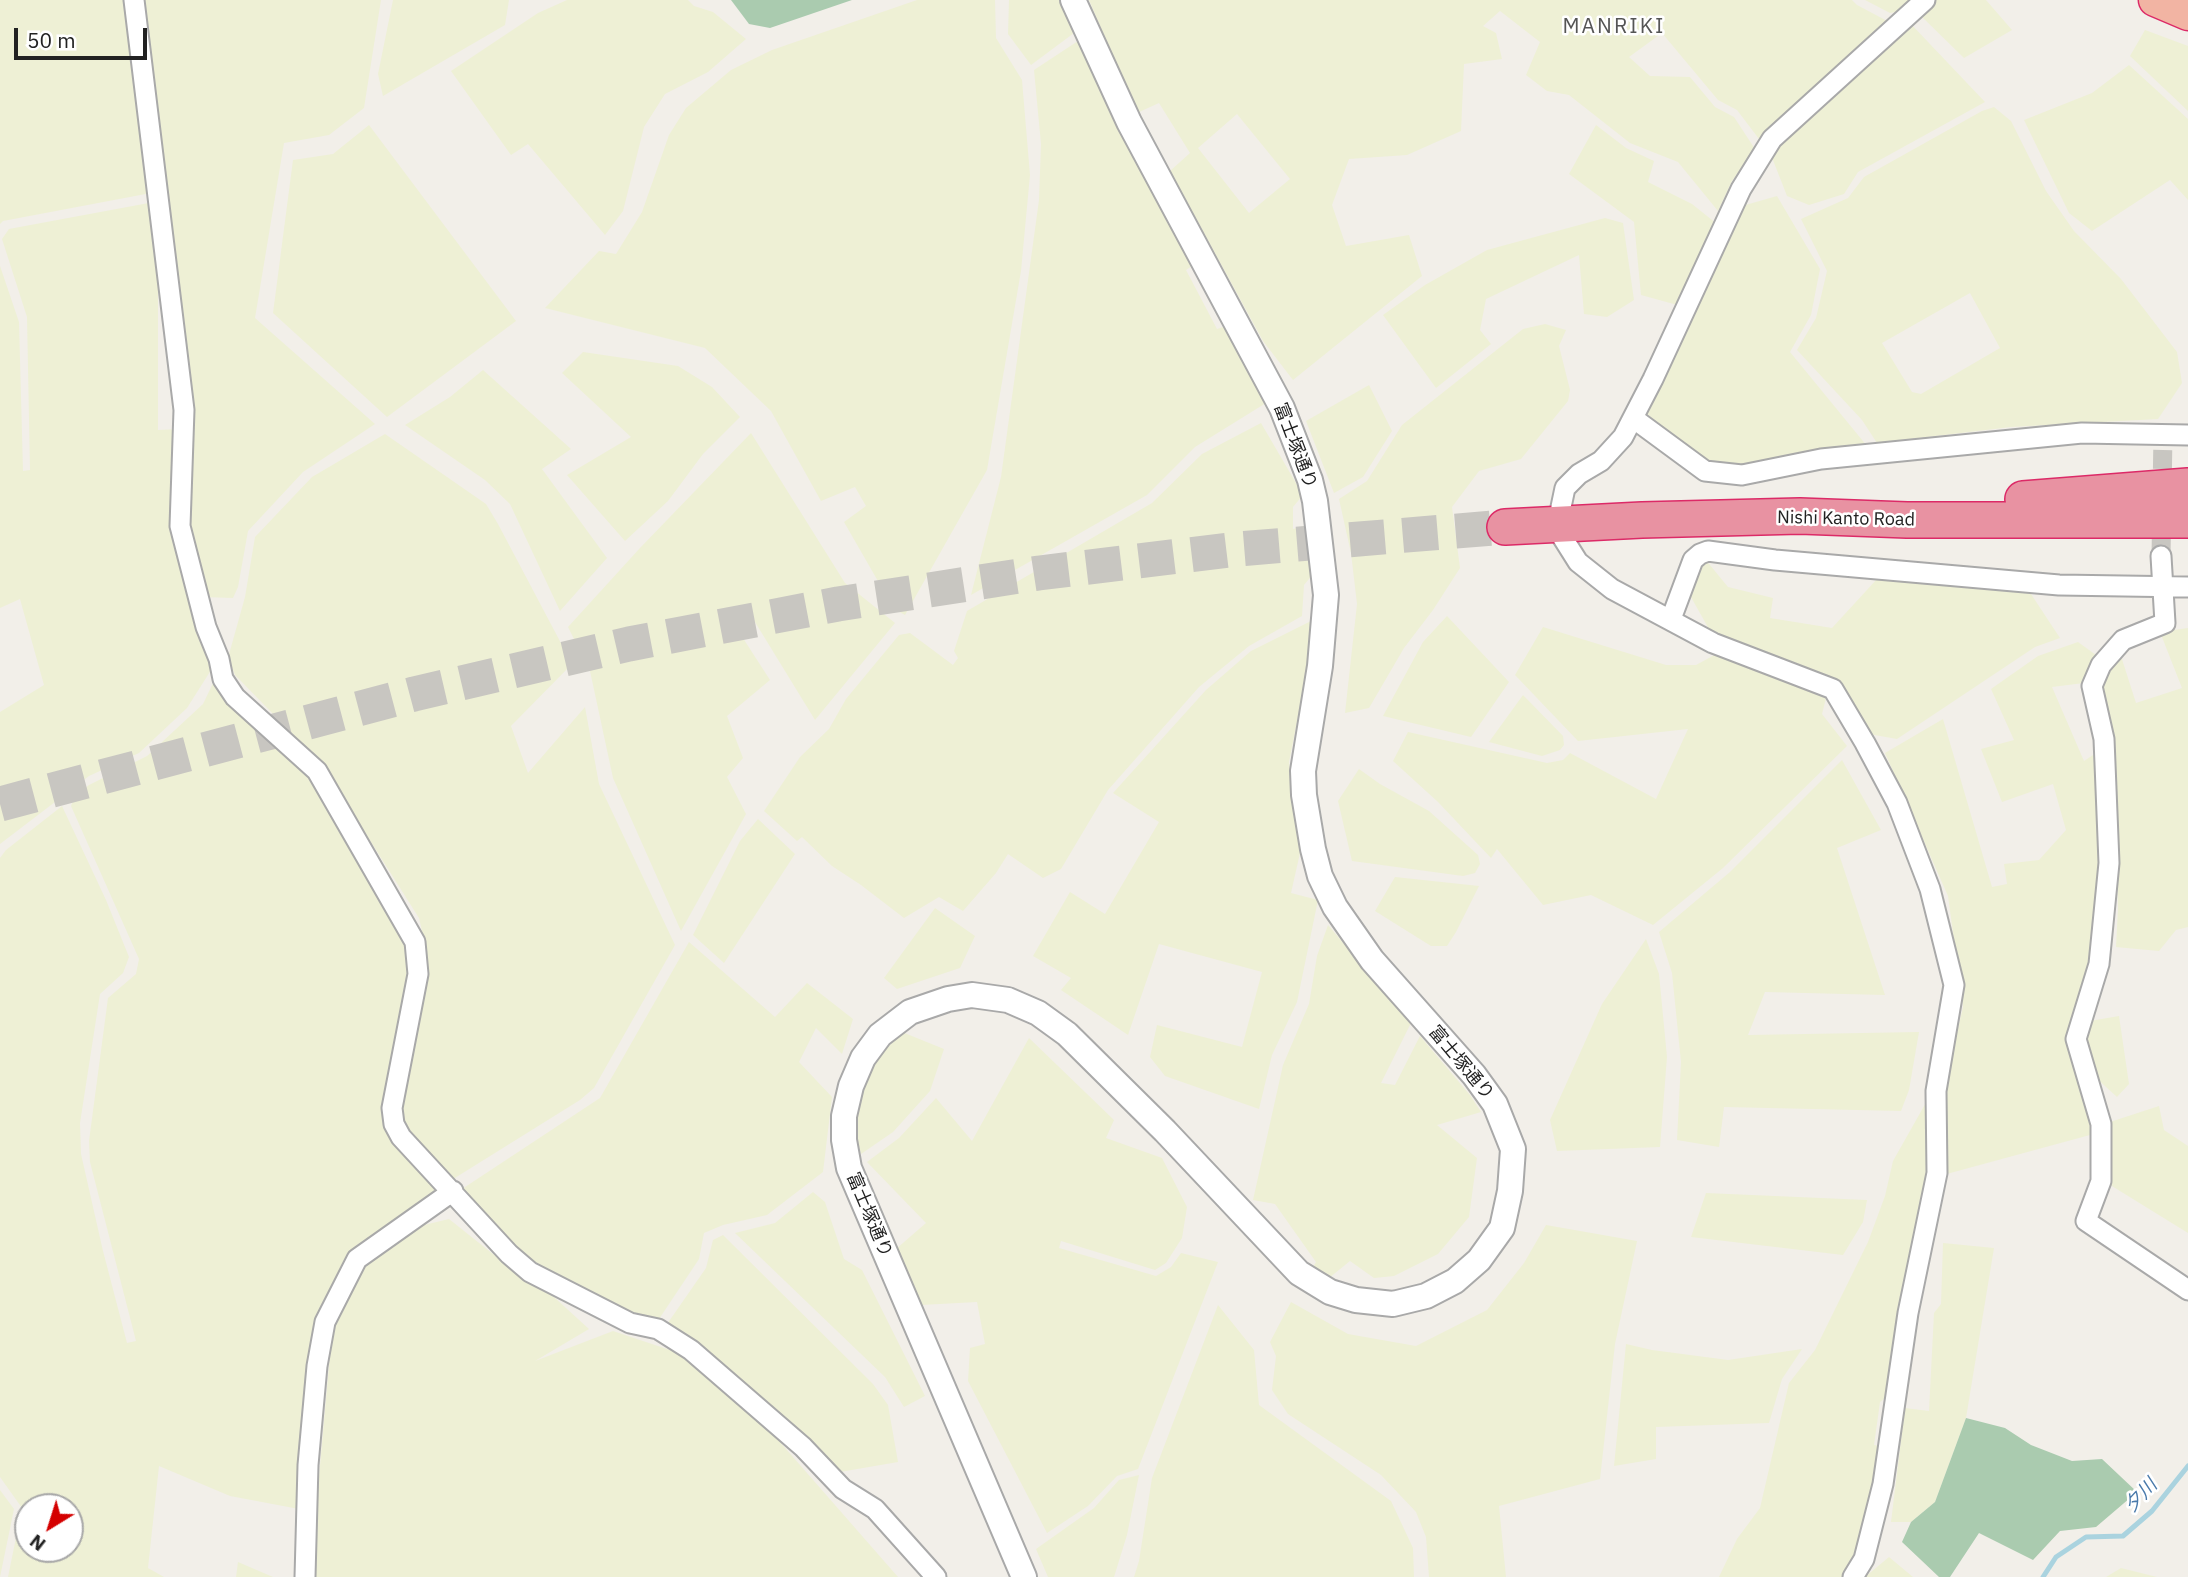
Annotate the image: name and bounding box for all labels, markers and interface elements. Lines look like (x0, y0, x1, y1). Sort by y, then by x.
scale bar (18, 14, 150, 58)
district label: MANRIKI (1563, 14, 1665, 40)
text: 50 m (27, 26, 76, 54)
street label: 富士塚通り (1269, 400, 1321, 492)
street label: Nishi Kanto Road (1777, 507, 1915, 531)
street label: 富士塚通り (1424, 1022, 1498, 1104)
street label: 富士塚通り (841, 1169, 897, 1261)
water label: 夕川 (2120, 1474, 2162, 1518)
north arrow (14, 1493, 84, 1563)
text: N (24, 1529, 50, 1557)

